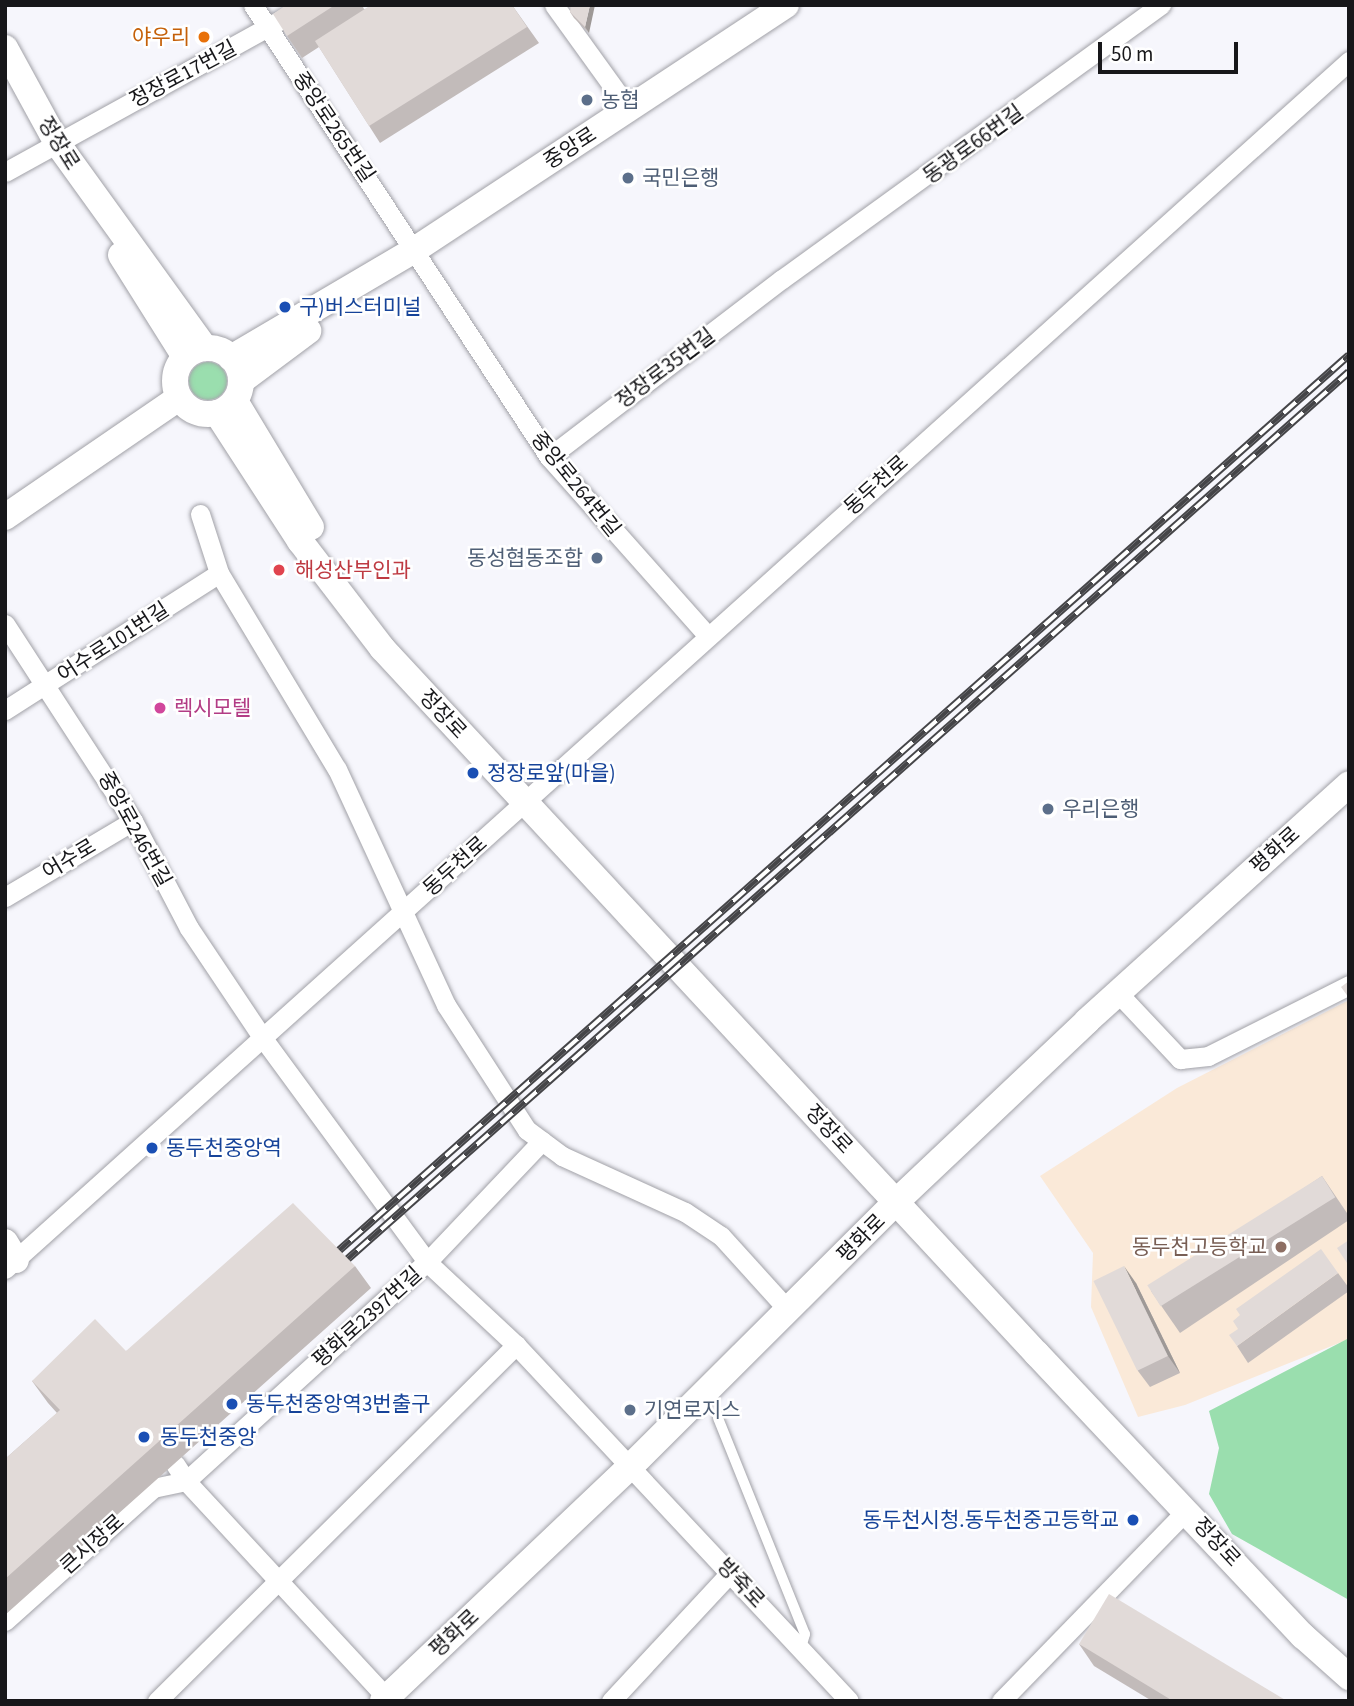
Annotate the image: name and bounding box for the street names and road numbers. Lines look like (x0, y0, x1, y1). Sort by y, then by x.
street label: 정장로17번길 (125, 35, 241, 113)
street label: 중앙로265번길 (288, 67, 380, 187)
street label: 동광로66번길 (918, 99, 1028, 189)
street label: 정장로 (33, 112, 85, 174)
street label: 중앙로 (539, 122, 601, 174)
street label: 정장로35번길 (611, 323, 719, 413)
street label: 중앙로264번길 (526, 426, 626, 542)
street label: 동두천로 (839, 450, 913, 520)
street label: 어수로101번길 (53, 597, 173, 687)
street label: 정장로 (414, 684, 472, 744)
street label: 중앙로246번길 (93, 767, 177, 891)
street label: 평화로 (1245, 821, 1305, 879)
street label: 동두천로 (418, 831, 492, 901)
street label: 어수로 (38, 833, 100, 885)
street label: 정장로 (800, 1099, 858, 1159)
street label: 평화로 (832, 1209, 890, 1267)
street label: 평화로2397번길 (307, 1261, 427, 1373)
street label: 큰시장로 (55, 1509, 129, 1579)
street label: 정장로 (1188, 1512, 1246, 1572)
street label: 방죽로 (712, 1553, 770, 1613)
street label: 평화로 (424, 1604, 484, 1662)

